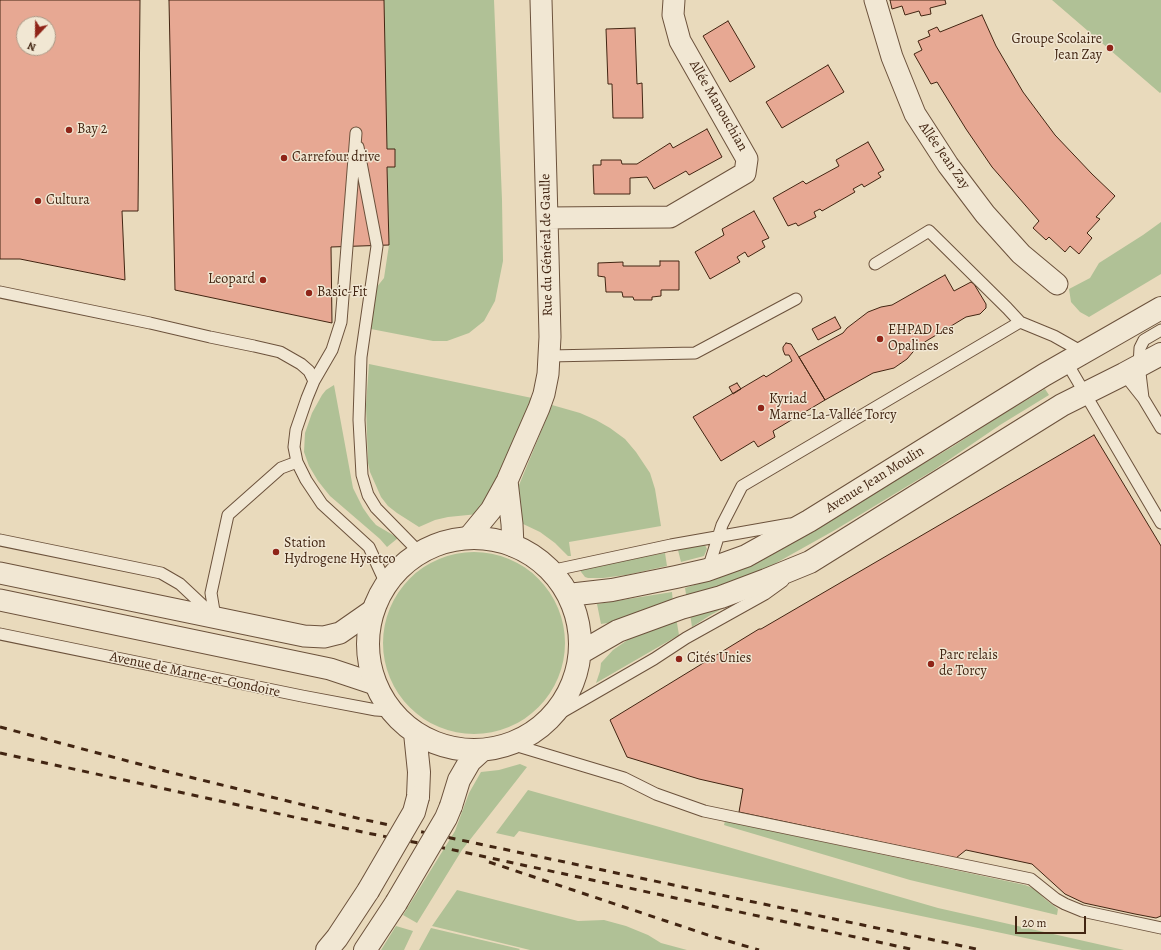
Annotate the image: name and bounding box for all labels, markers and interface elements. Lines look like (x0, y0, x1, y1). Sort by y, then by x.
north arrow (16, 16, 56, 56)
place label: Groupe Scolaire Jean Zay (1012, 32, 1102, 64)
text: N (25, 38, 38, 55)
marker: Groupe Scolaire Jean Zay (1105, 43, 1115, 53)
street label: Allée Manouchian (685, 58, 751, 154)
street label: Allée Jean Zay (915, 119, 973, 193)
place label: Bay 2 (77, 122, 107, 138)
marker: Bay 2 (64, 125, 74, 135)
place label: Carrefour drive (292, 150, 380, 166)
marker: Carrefour drive (279, 153, 289, 163)
street label: Rue du Général de Gaulle (537, 173, 557, 317)
place label: Cultura (46, 193, 90, 209)
marker: Cultura (33, 196, 43, 206)
place label: Leopard (208, 272, 255, 288)
marker: Leopard (258, 275, 268, 285)
place label: Basic-Fit (317, 285, 367, 301)
marker: Basic-Fit (304, 288, 314, 298)
place label: EHPAD Les Opalines (888, 323, 954, 356)
marker: EHPAD Les Opalines (875, 334, 885, 344)
place label: Kyriad Marne-La-Vallée Torcy (769, 392, 897, 424)
marker: Kyriad Marne-La-Vallée Torcy (756, 403, 766, 413)
street label: Avenue Jean Moulin (823, 443, 927, 517)
place label: Station Hydrogene Hysetco (284, 536, 395, 568)
marker: Station Hydrogene Hysetco (271, 547, 281, 557)
place label: Parc relais de Torcy (939, 648, 998, 680)
street label: Avenue de Marne-et-Gondoire (108, 649, 282, 701)
place label: Cités Unies (687, 651, 751, 667)
marker: Cités Unies (674, 654, 684, 664)
marker: Parc relais de Torcy (926, 659, 936, 669)
scale bar (1017, 908, 1088, 934)
text: 20 m (1022, 915, 1046, 931)

